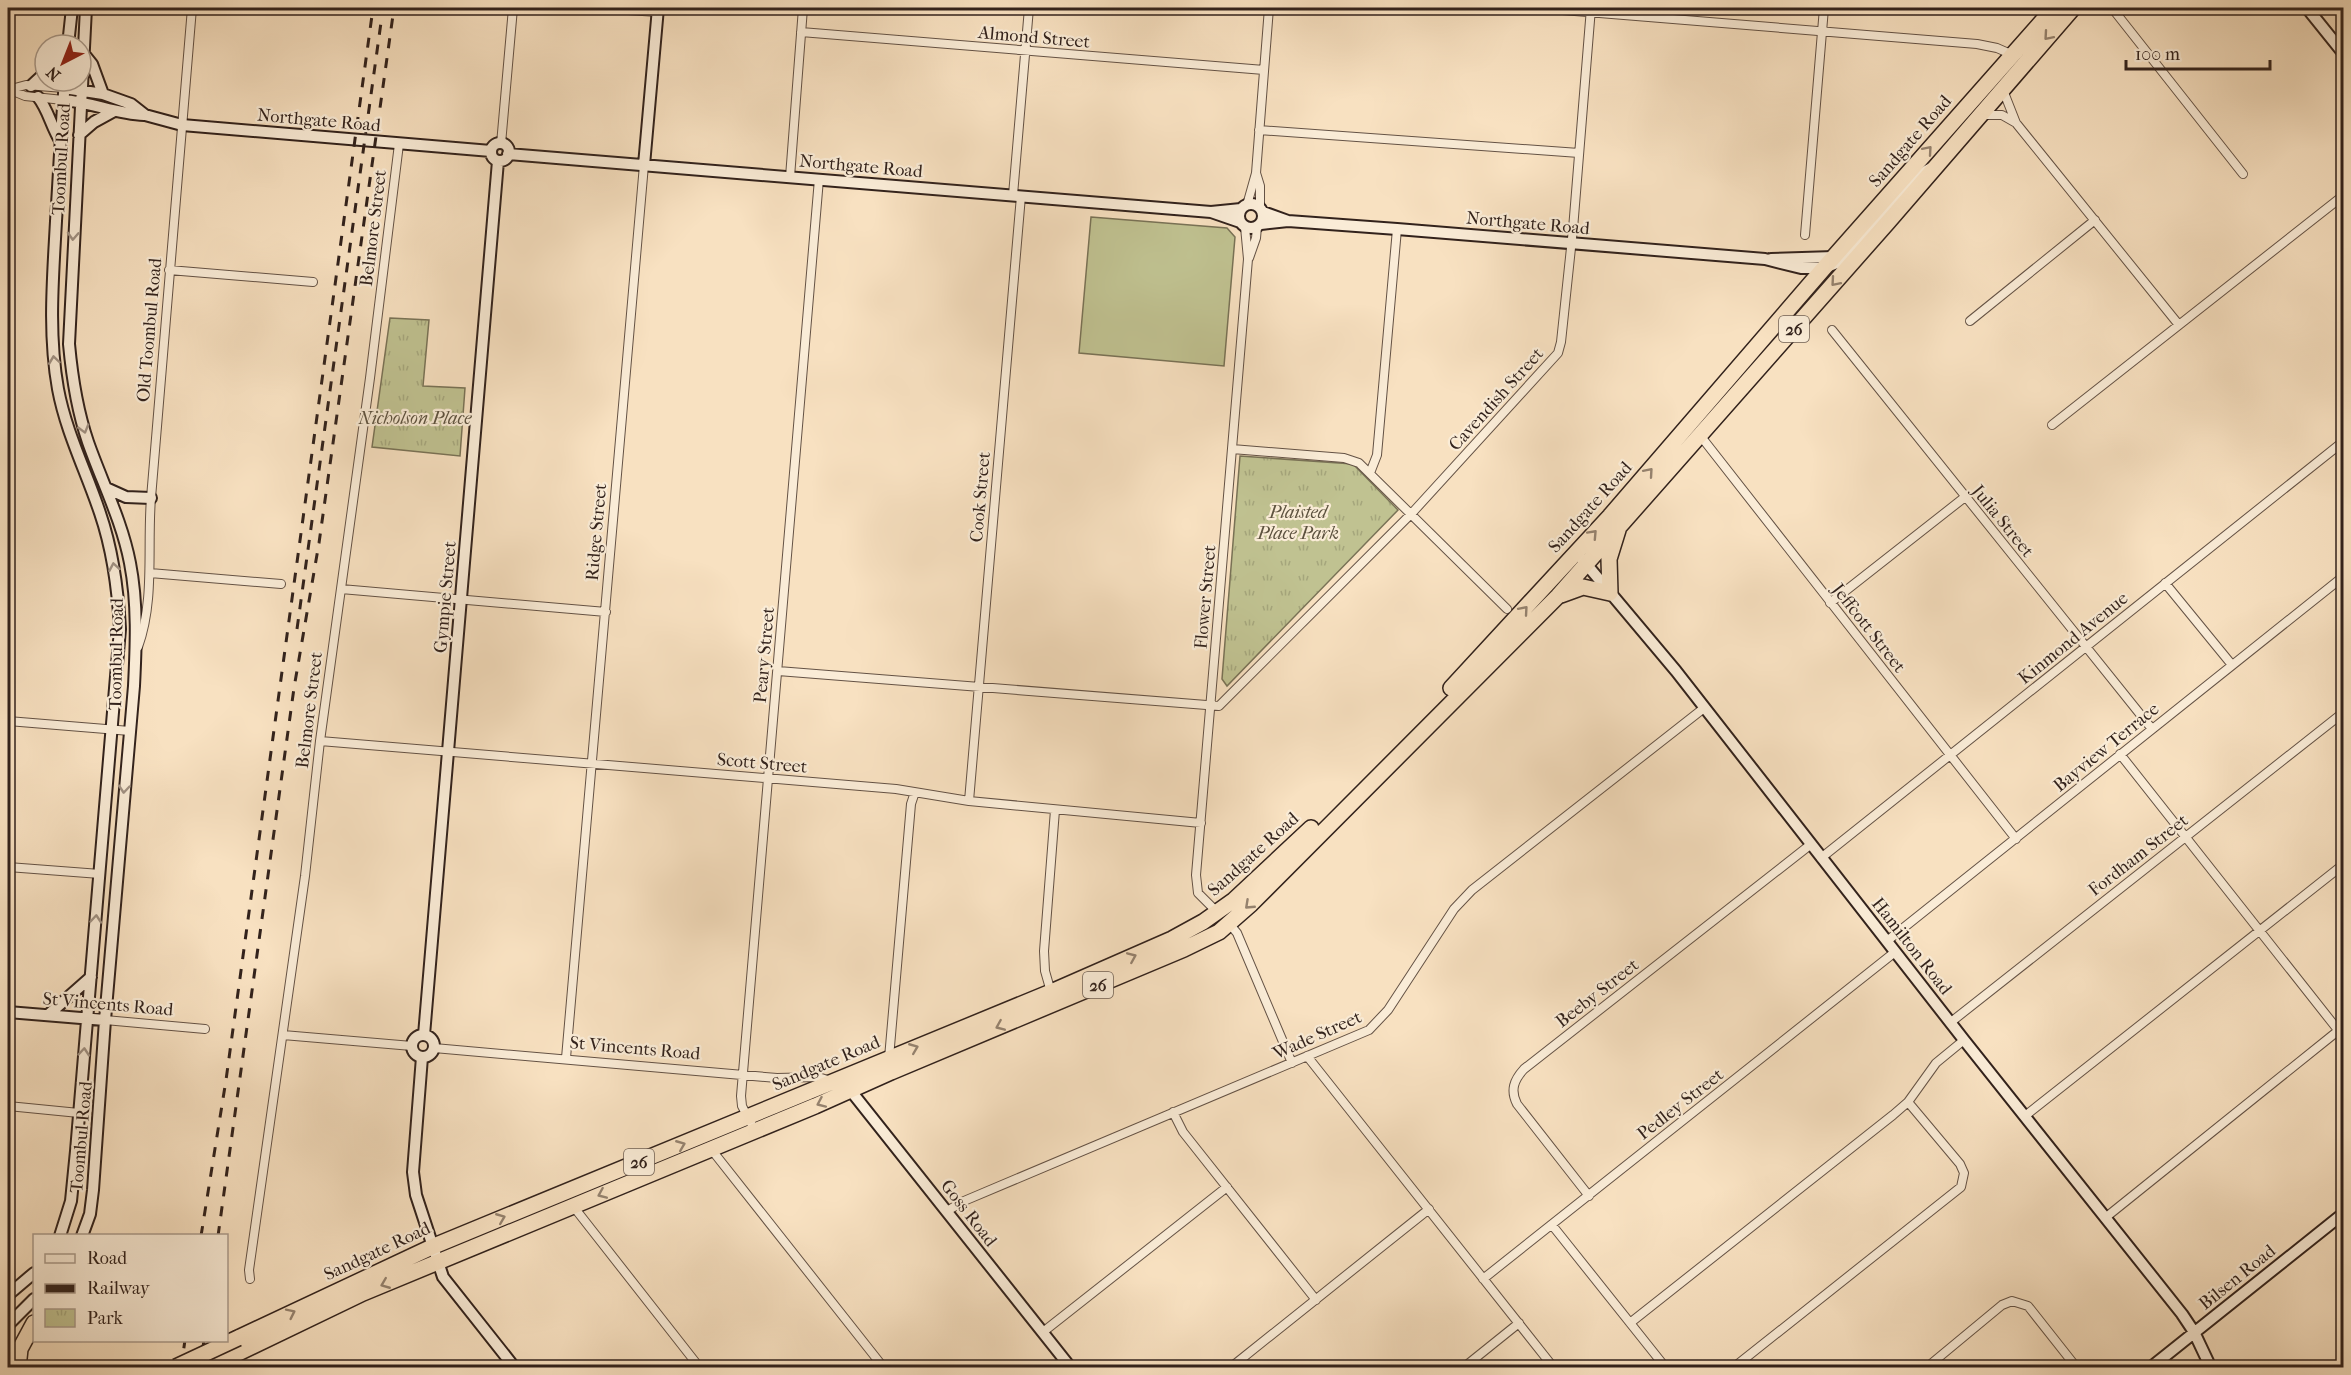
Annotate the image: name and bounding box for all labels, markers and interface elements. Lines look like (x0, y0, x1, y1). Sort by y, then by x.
street label: Almond Street (976, 22, 1091, 53)
one-way arrow (2044, 29, 2055, 40)
north arrow (33, 33, 93, 93)
scale bar (2126, 33, 2270, 71)
text: 100 m (2135, 44, 2180, 65)
text: N (42, 62, 64, 85)
street label: Sandgate Road (1865, 91, 1956, 192)
street label: Toombul Road (48, 102, 75, 215)
street label: Northgate Road (256, 105, 382, 136)
one-way arrow (1921, 146, 1932, 157)
street label: Northgate Road (798, 151, 924, 182)
street label: Belmore Street (356, 168, 391, 288)
street label: Northgate Road (1465, 208, 1591, 239)
one-way arrow (67, 231, 80, 240)
street label: Old Toombul Road (133, 257, 166, 403)
one-way arrow (1831, 275, 1842, 286)
road number: 26 (1779, 316, 1809, 342)
street label: Cavendish Street (1445, 343, 1548, 455)
one-way arrow (48, 356, 60, 365)
park label: Nicholson Place (358, 408, 472, 429)
one-way arrow (77, 423, 89, 434)
street label: Cook Street (966, 450, 995, 543)
street label: Sandgate Road (1544, 457, 1637, 557)
one-way arrow (1641, 468, 1652, 479)
street label: Julia Street (1966, 479, 2038, 562)
street label: Ridge Street (582, 482, 611, 582)
park label: Plaisted Place Park (1256, 502, 1339, 544)
one-way arrow (1586, 531, 1597, 541)
street label: Gympie Street (430, 540, 461, 654)
street label: Flower Street (1190, 544, 1221, 650)
one-way arrow (108, 562, 121, 572)
street label: Jeffcott Street (1826, 578, 1910, 677)
street label: Kinmond Avenue (2014, 588, 2132, 689)
street label: Toombul Road (105, 598, 128, 710)
street label: Peary Street (750, 606, 779, 704)
one-way arrow (1517, 607, 1528, 617)
street label: Belmore Street (292, 650, 327, 770)
street label: Bayview Terrace (2049, 698, 2163, 796)
street label: Scott Street (716, 749, 809, 778)
one-way arrow (118, 784, 131, 794)
street label: Sandgate Road (1204, 808, 1303, 901)
street label: Fordham Street (2084, 810, 2193, 901)
street label: Hamilton Road (1867, 894, 1956, 999)
one-way arrow (1246, 898, 1256, 909)
one-way arrow (89, 915, 102, 924)
one-way arrow (1126, 952, 1137, 964)
street label: Beeby Street (1552, 954, 1643, 1032)
road number: 26 (1083, 972, 1113, 998)
street label: St Vincents Road (42, 988, 174, 1021)
street label: Wade Street (1269, 1006, 1365, 1065)
one-way arrow (995, 1019, 1006, 1031)
street label: Sandgate Road (769, 1031, 883, 1096)
street label: St Vincents Road (569, 1032, 701, 1065)
one-way arrow (907, 1043, 918, 1055)
one-way arrow (77, 1047, 90, 1056)
street label: Pedley Street (1633, 1064, 1728, 1145)
street label: Toombul Road (66, 1080, 97, 1194)
one-way arrow (816, 1096, 827, 1108)
one-way arrow (676, 1139, 686, 1152)
road number: 26 (624, 1149, 654, 1175)
street label: Goss Road (936, 1176, 1001, 1251)
one-way arrow (598, 1187, 609, 1199)
one-way arrow (495, 1213, 506, 1225)
street label: Sandgate Road (321, 1218, 434, 1285)
legend (33, 1234, 228, 1342)
street label: Bilsen Road (2195, 1240, 2280, 1314)
text: Road (87, 1248, 127, 1269)
one-way arrow (380, 1277, 391, 1289)
text: Railway (87, 1278, 151, 1299)
text: Park (87, 1308, 124, 1329)
one-way arrow (285, 1308, 296, 1320)

